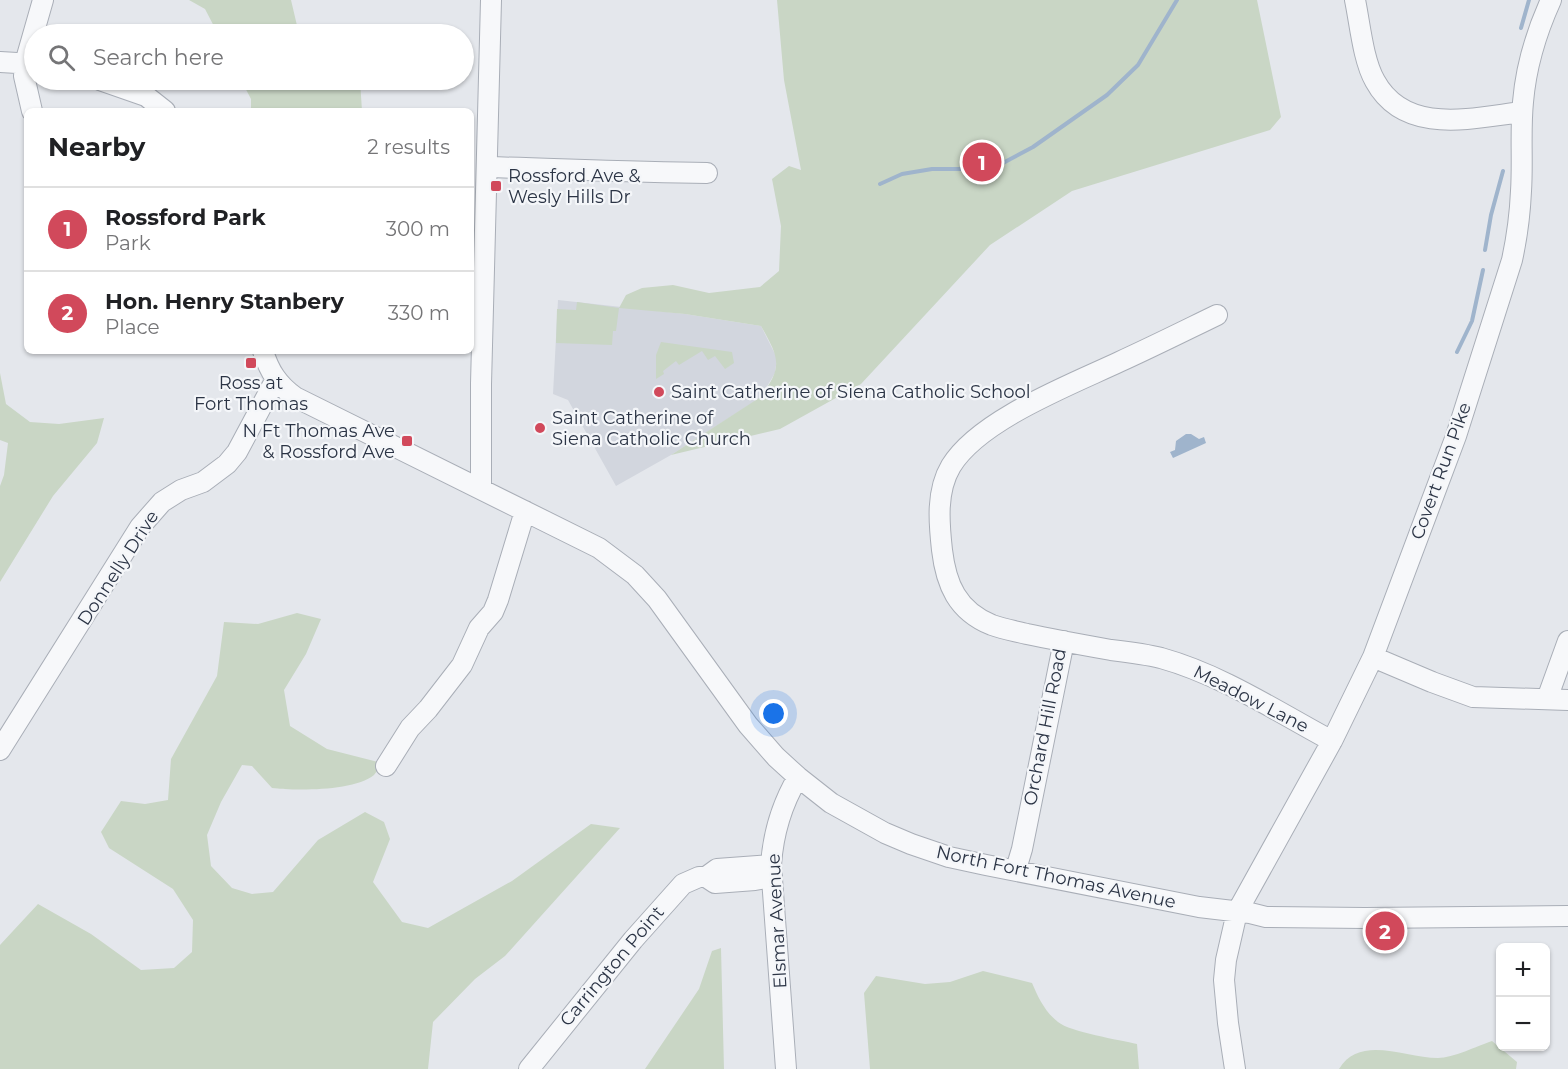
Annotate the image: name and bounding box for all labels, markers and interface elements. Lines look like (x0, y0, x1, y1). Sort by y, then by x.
search box (24, 24, 474, 90)
icon: search (45, 41, 78, 74)
text: Search here (93, 44, 224, 71)
text: Nearby (48, 131, 145, 163)
text: 2 results (367, 135, 450, 159)
pin: 1 (962, 140, 1002, 184)
place label: Rossford Ave & Wesly Hills Dr (508, 165, 641, 208)
marker: Rossford Ave & Wesly Hills Dr (489, 179, 503, 193)
text: Rossford Park (105, 204, 266, 231)
text: 1 (64, 217, 71, 241)
text: 300 m (386, 217, 450, 241)
text: Park (105, 231, 151, 255)
text: Hon. Henry Stanbery (105, 288, 344, 315)
text: 2 (62, 301, 73, 325)
text: 330 m (388, 301, 450, 325)
text: Place (105, 315, 160, 339)
marker: Ross at Fort Thomas (244, 356, 258, 370)
place label: Ross at Fort Thomas (194, 372, 308, 415)
place label: Saint Catherine of Siena Catholic School (671, 381, 1031, 403)
marker: Saint Catherine of Siena Catholic School (652, 385, 666, 399)
street label: Covert Run Pike (1406, 399, 1476, 543)
place label: Saint Catherine of Siena Catholic Church (552, 407, 751, 450)
place label: N Ft Thomas Ave & Rossford Ave (242, 420, 395, 463)
marker: Saint Catherine of Siena Catholic Church (533, 421, 547, 435)
marker: N Ft Thomas Ave & Rossford Ave (400, 434, 414, 448)
street label: Donnelly Drive (73, 506, 163, 630)
street label: Orchard Hill Road (1019, 647, 1071, 807)
street label: Meadow Lane (1190, 660, 1312, 738)
your location (759, 699, 788, 728)
street label: North Fort Thomas Avenue (934, 841, 1178, 913)
street label: Elsmar Avenue (762, 853, 792, 989)
street label: Carrington Point (555, 901, 669, 1031)
pin: 2 (1366, 908, 1404, 954)
map controls (1496, 943, 1550, 1051)
button: + (1496, 943, 1550, 997)
button: − (1496, 997, 1550, 1051)

